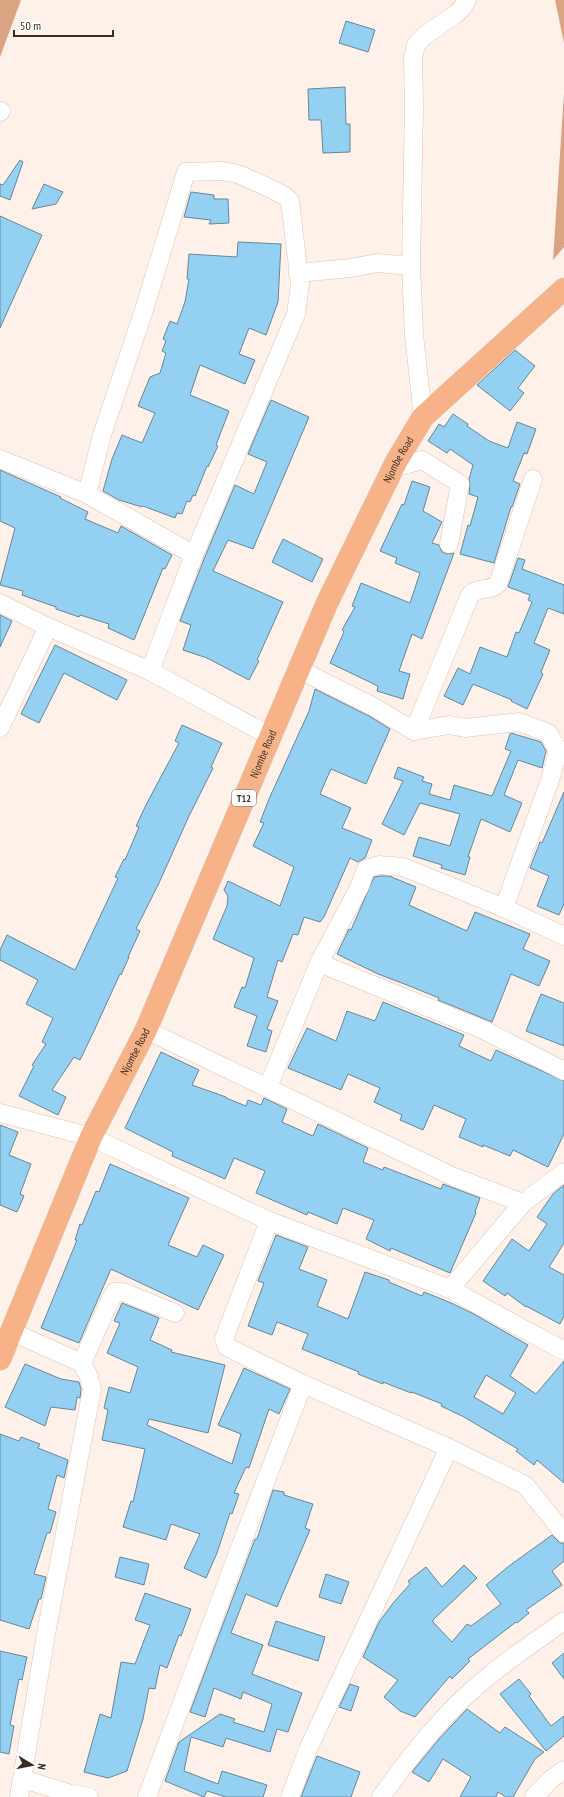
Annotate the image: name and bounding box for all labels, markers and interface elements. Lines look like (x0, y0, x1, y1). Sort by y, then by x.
scale bar (14, 12, 113, 38)
text: 50 m (20, 18, 41, 33)
street label: Njombe Road (380, 434, 417, 485)
street label: Njombe Road (247, 728, 279, 780)
road number: T12 (232, 790, 256, 806)
street label: Njombe Road (117, 1026, 153, 1077)
north arrow (12, 1745, 52, 1785)
text: N (34, 1763, 49, 1771)

